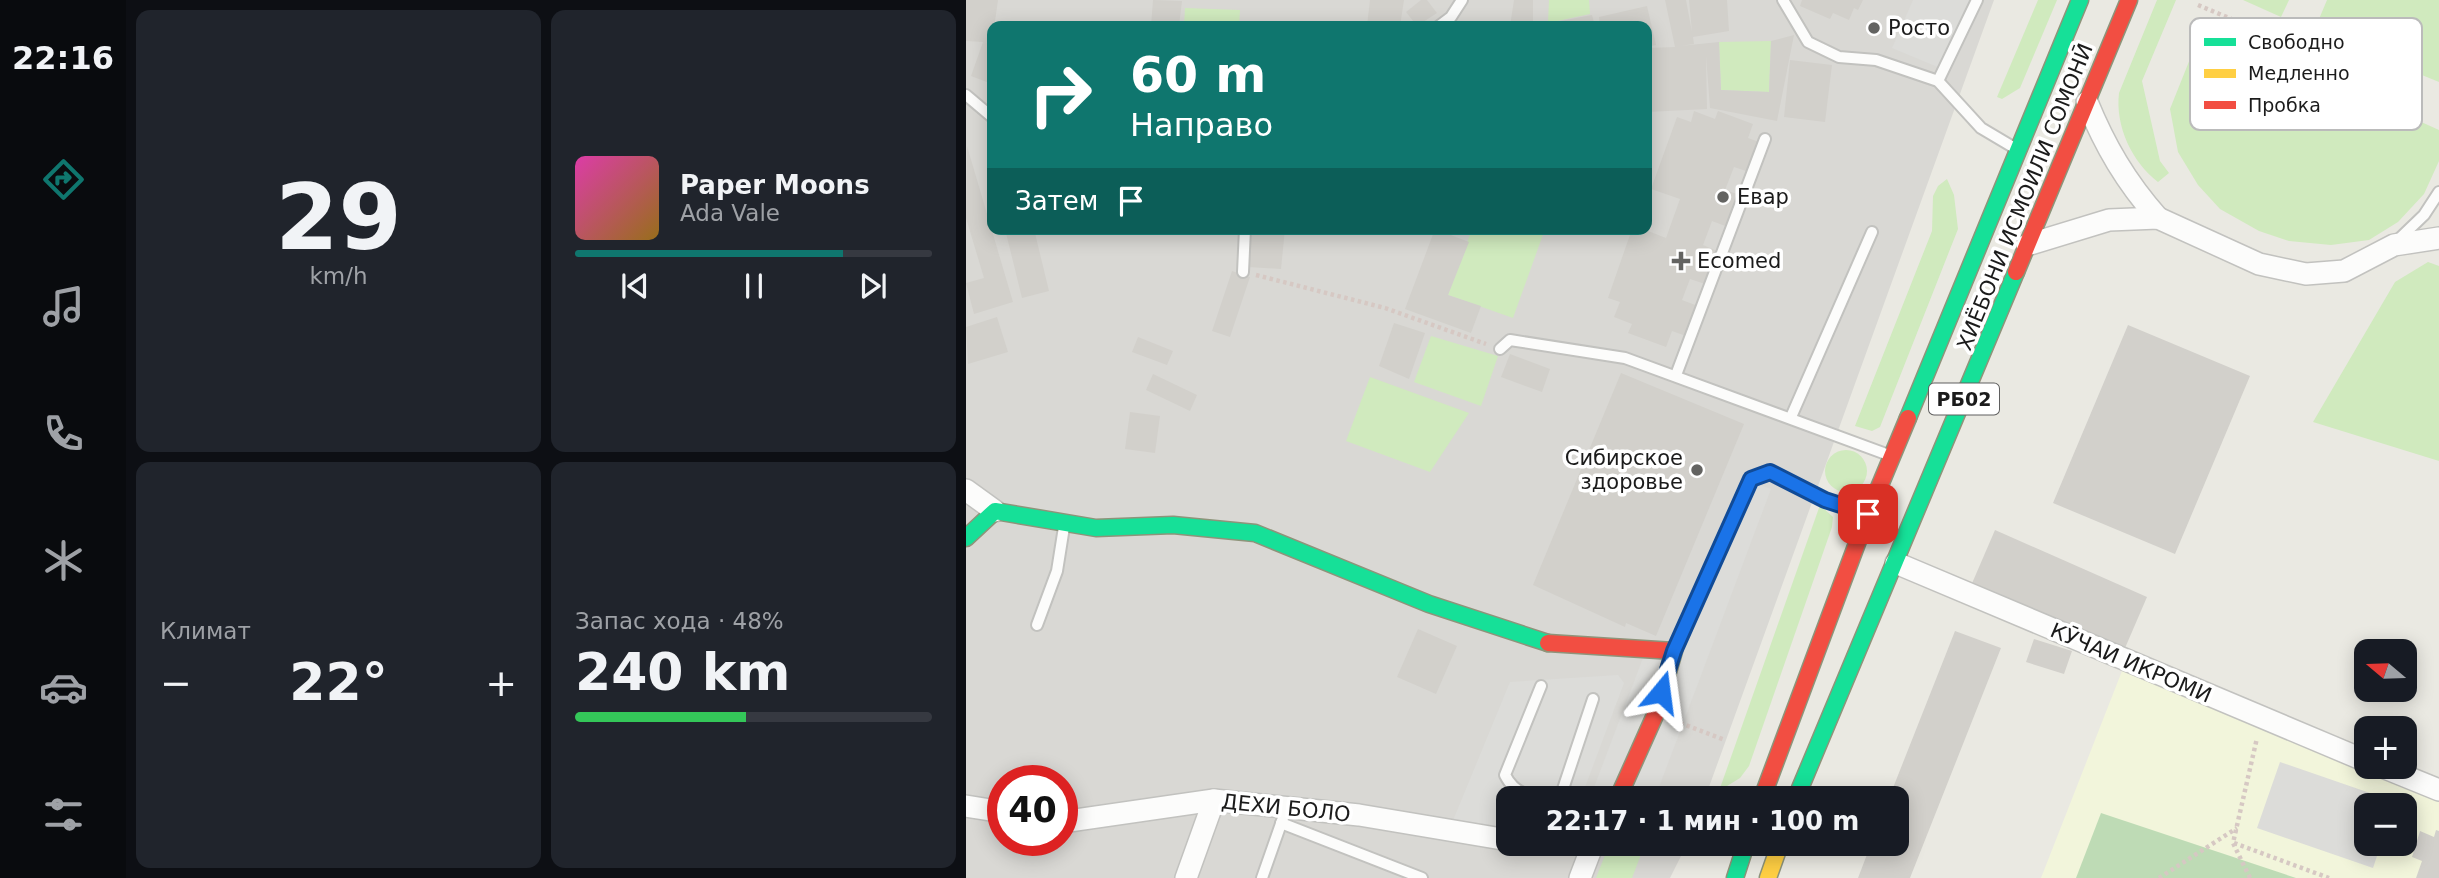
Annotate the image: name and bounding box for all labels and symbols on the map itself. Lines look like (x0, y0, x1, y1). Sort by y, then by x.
place label: Росто (1888, 16, 1950, 40)
legend (2190, 18, 2422, 130)
marker: Росто (1866, 20, 1882, 36)
text: Свободно (2248, 31, 2345, 53)
street label: ХИЁБОНИ ИСМОИЛИ СОМОНӢ (1951, 40, 2098, 354)
text: Медленно (2248, 62, 2350, 84)
text: Пробка (2248, 94, 2321, 116)
place label: Евар (1737, 185, 1789, 209)
marker: Евар (1715, 189, 1731, 205)
place label: Ecomed (1697, 249, 1781, 273)
marker: Ecomed (1671, 251, 1691, 271)
road number: РБ02 (1929, 384, 1999, 414)
place label: Сибирское здоровье (1565, 446, 1683, 494)
marker: Сибирское здоровье (1689, 462, 1705, 478)
pin (1838, 484, 1898, 544)
street label: КӮЧАИ ИКРОМИ (2047, 618, 2215, 708)
north arrow (2354, 639, 2417, 702)
position arrow (1624, 655, 1698, 729)
speed limit sign: 40 (987, 765, 1078, 856)
street label: ДЕХИ БОЛО (1220, 789, 1352, 827)

